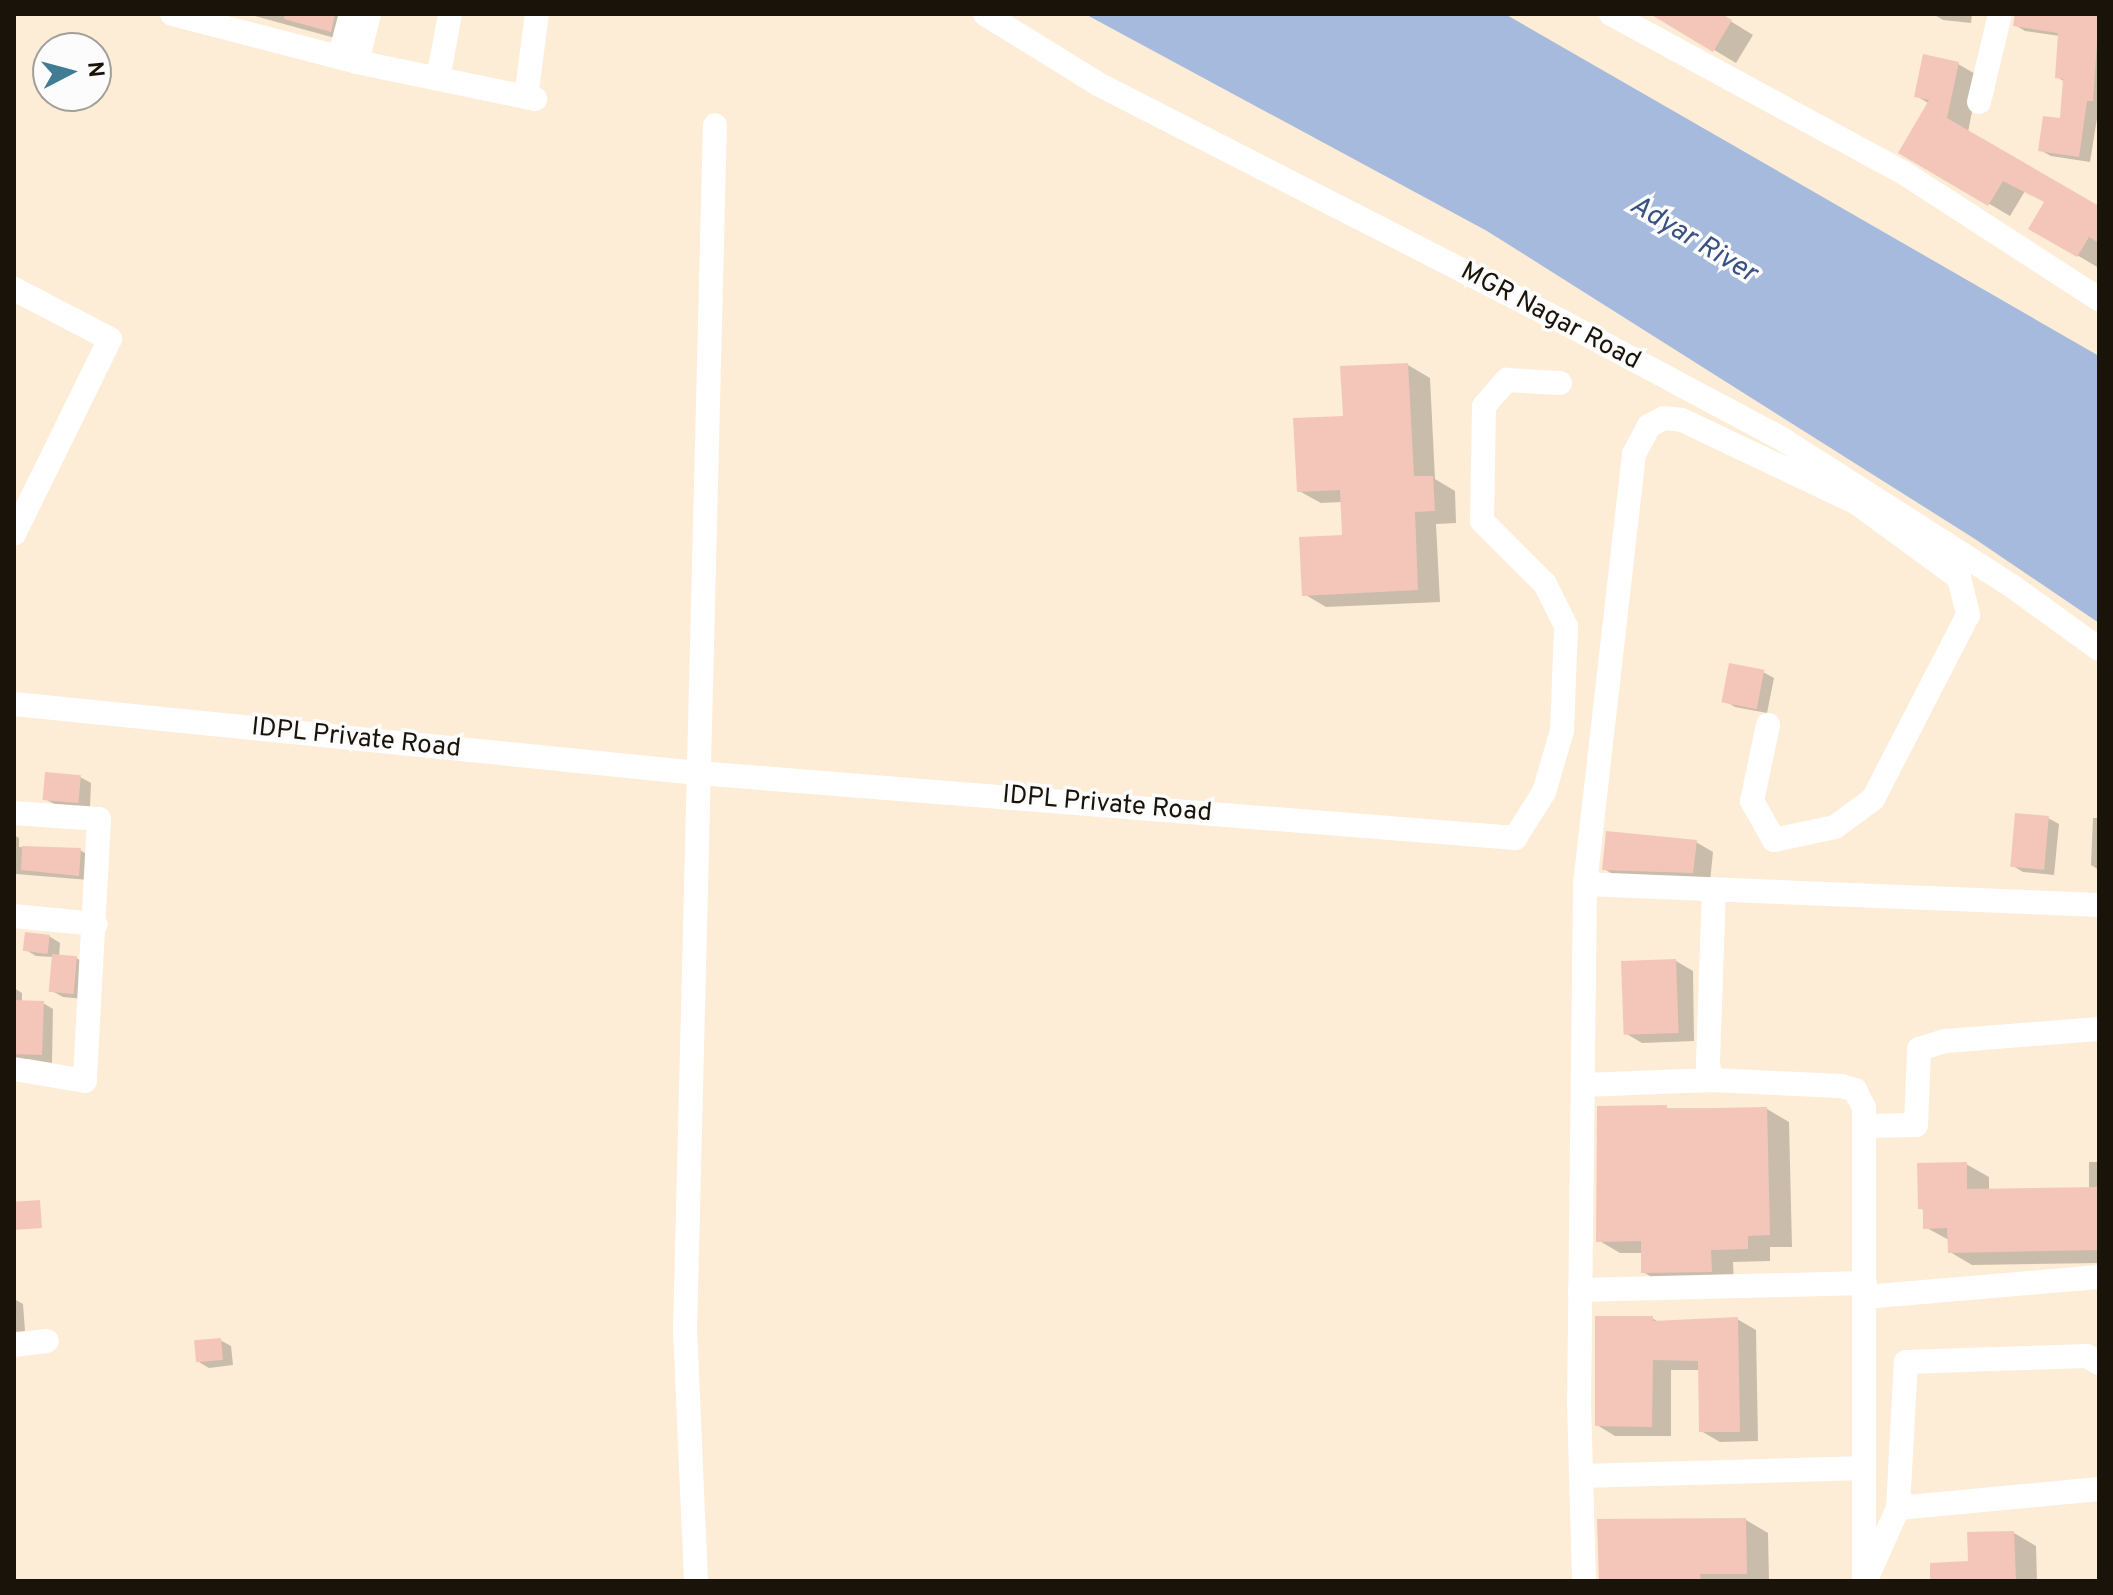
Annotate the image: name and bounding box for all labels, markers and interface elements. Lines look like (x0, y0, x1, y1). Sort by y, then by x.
north arrow (32, 32, 112, 112)
text: N (80, 60, 109, 79)
water label: Adyar River (1623, 189, 1763, 291)
street label: MGR Nagar Road (1455, 256, 1645, 378)
street label: IDPL Private Road (250, 712, 462, 766)
street label: IDPL Private Road (1001, 780, 1213, 830)

